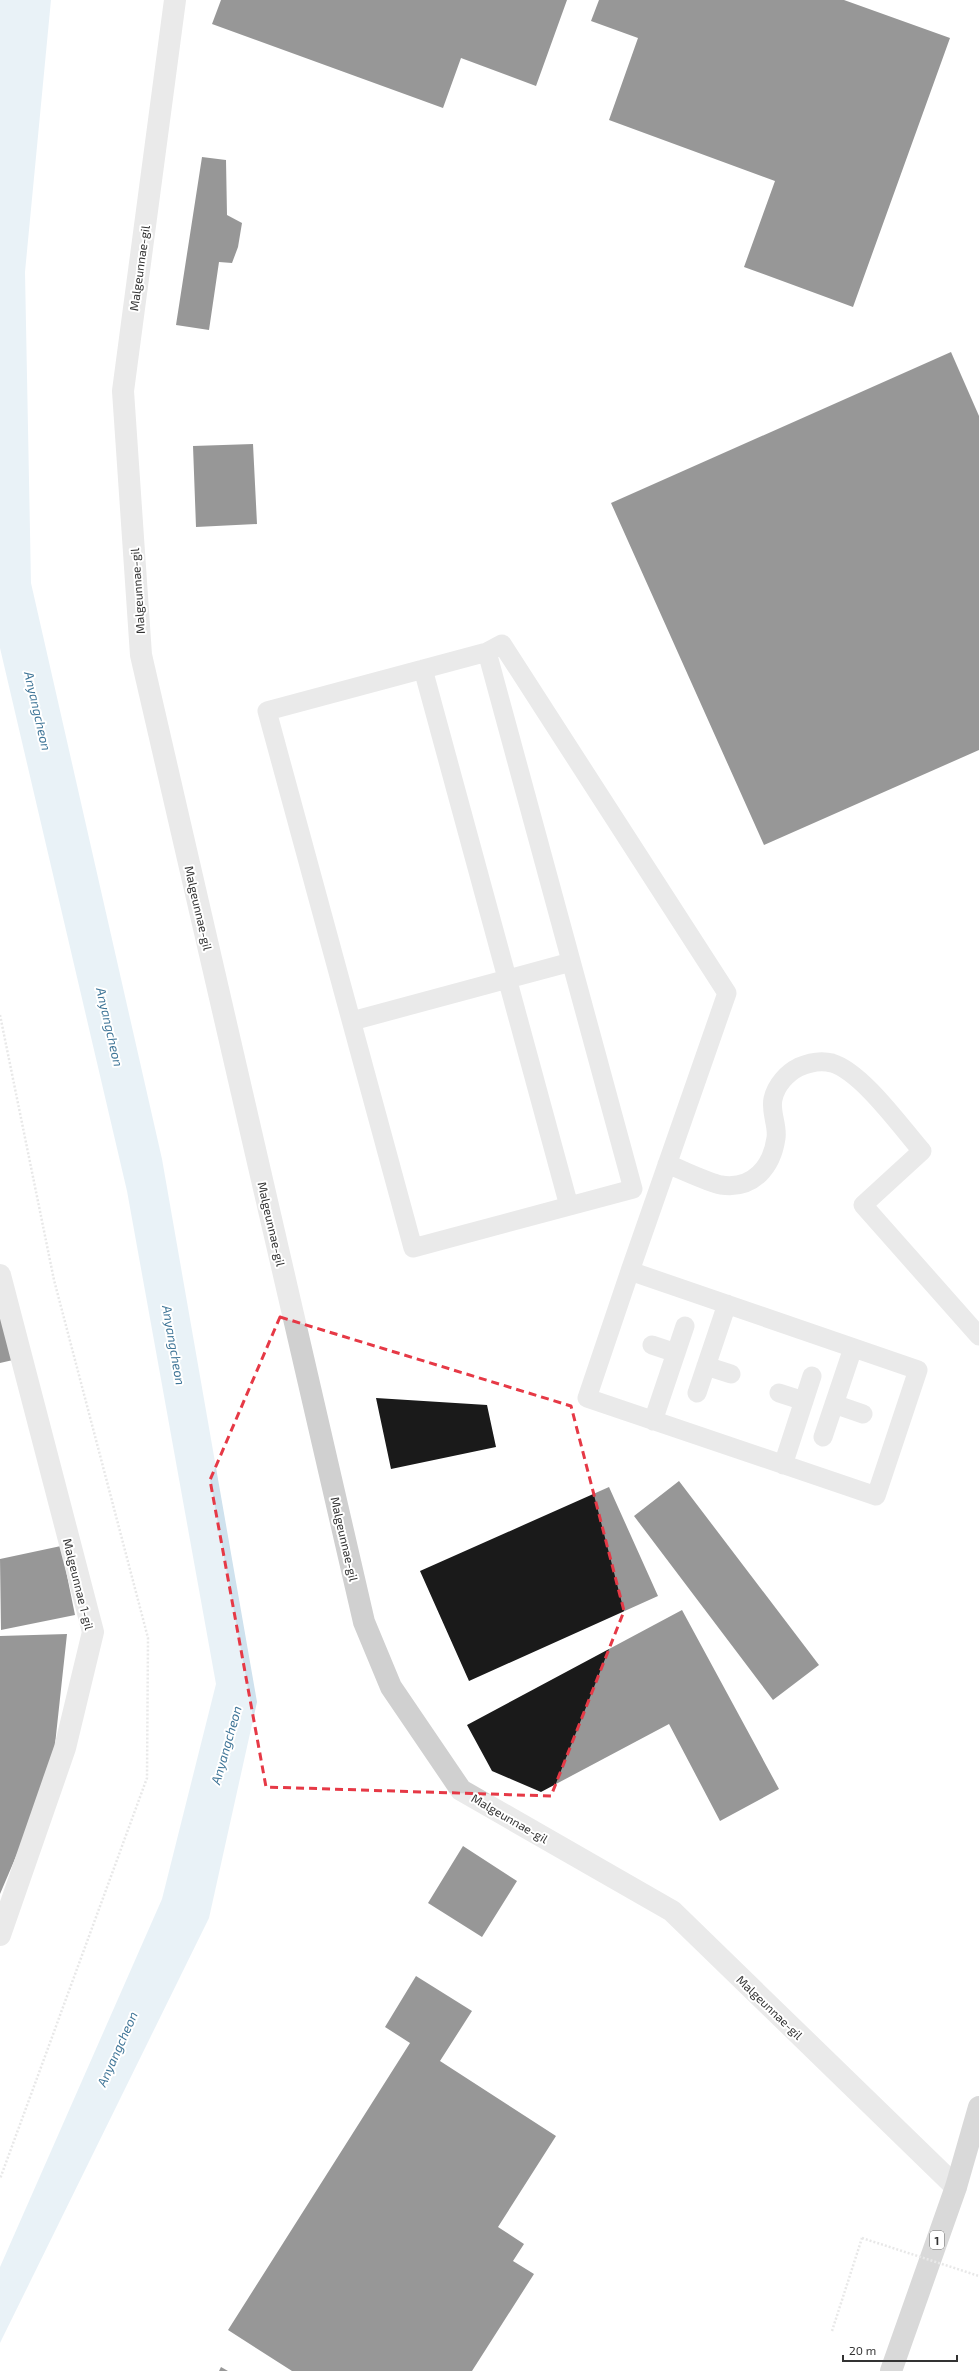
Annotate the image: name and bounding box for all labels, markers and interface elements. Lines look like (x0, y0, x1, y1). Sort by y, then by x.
street label: Malgeunnae-gil (126, 224, 152, 312)
street label: Malgeunnae-gil (127, 547, 147, 634)
water label: Anyangcheon (21, 669, 55, 752)
street label: Malgeunnae-gil (182, 864, 216, 952)
water label: Anyangcheon (93, 985, 127, 1068)
street label: Malgeunnae-gil (255, 1180, 289, 1268)
water label: Anyangcheon (159, 1303, 189, 1386)
street label: Malgeunnae-gil (328, 1495, 362, 1583)
street label: Malgeunnae 1-gil (61, 1537, 97, 1632)
water label: Anyangcheon (207, 1704, 245, 1787)
street label: Malgeunnae-gil (469, 1790, 551, 1846)
street label: Malgeunnae-gil (734, 1972, 806, 2042)
water label: Anyangcheon (93, 2009, 141, 2090)
road number: 1 (930, 2231, 944, 2249)
scale bar (843, 2337, 957, 2363)
text: 20 m (849, 2343, 876, 2357)

